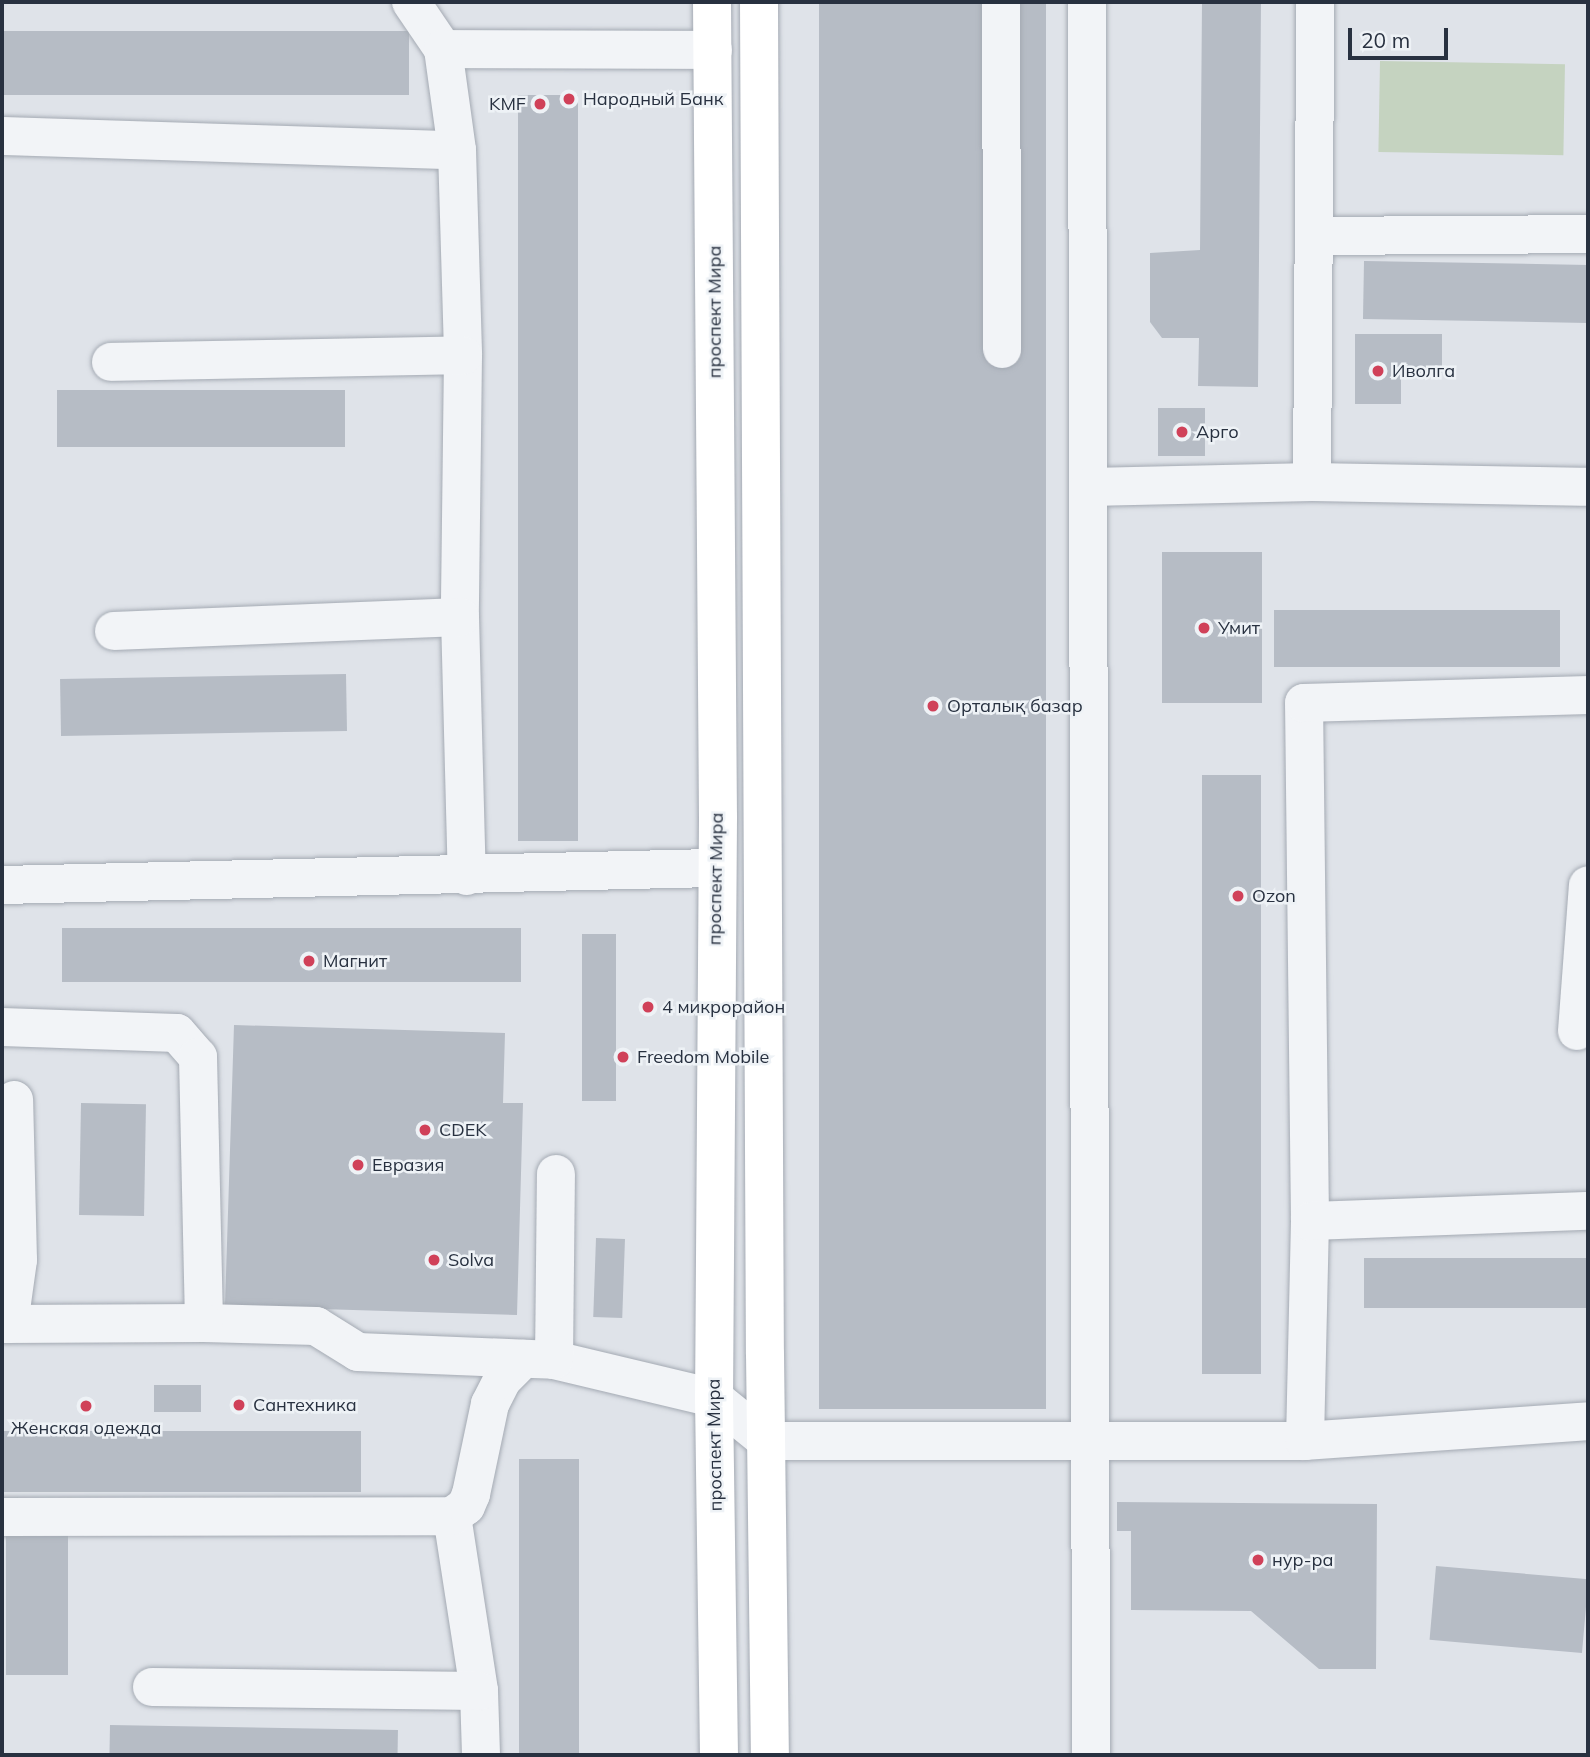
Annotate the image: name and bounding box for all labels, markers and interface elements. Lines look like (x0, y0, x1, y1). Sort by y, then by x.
scale bar (1352, 14, 1452, 58)
text: 20 m (1361, 27, 1410, 53)
place label: Народный Банк (583, 88, 723, 110)
marker: Народный Банк (561, 91, 577, 107)
place label: KMF (489, 93, 526, 115)
marker: KMF (532, 96, 548, 112)
street label: проспект Мира (704, 246, 726, 378)
place label: Иволга (1392, 360, 1455, 382)
marker: Иволга (1370, 363, 1386, 379)
place label: Арго (1196, 421, 1239, 443)
marker: Арго (1174, 424, 1190, 440)
place label: Умит (1218, 617, 1260, 639)
marker: Умит (1196, 620, 1212, 636)
place label: Орталық базар (947, 695, 1083, 717)
marker: Орталық базар (925, 698, 941, 714)
street label: проспект Мира (704, 813, 728, 945)
place label: Ozon (1252, 885, 1296, 907)
marker: Ozon (1230, 888, 1246, 904)
place label: Магнит (323, 950, 387, 972)
marker: Магнит (301, 953, 317, 969)
place label: 4 микрорайон (662, 996, 785, 1018)
marker: 4 микрорайон (640, 999, 656, 1015)
place label: Freedom Mobile (637, 1046, 769, 1068)
marker: Freedom Mobile (615, 1049, 631, 1065)
place label: CDEK (439, 1119, 487, 1141)
marker: CDEK (417, 1122, 433, 1138)
place label: Евразия (372, 1154, 444, 1176)
marker: Евразия (350, 1157, 366, 1173)
place label: Solva (448, 1249, 494, 1271)
marker: Solva (426, 1252, 442, 1268)
street label: проспект Мира (703, 1379, 727, 1511)
place label: Сантехника (253, 1394, 357, 1416)
marker: Сантехника (231, 1397, 247, 1413)
marker: Женская одежда (78, 1398, 94, 1414)
place label: Женская одежда (11, 1417, 161, 1439)
place label: нур-ра (1272, 1549, 1333, 1571)
marker: нур-ра (1250, 1552, 1266, 1568)

